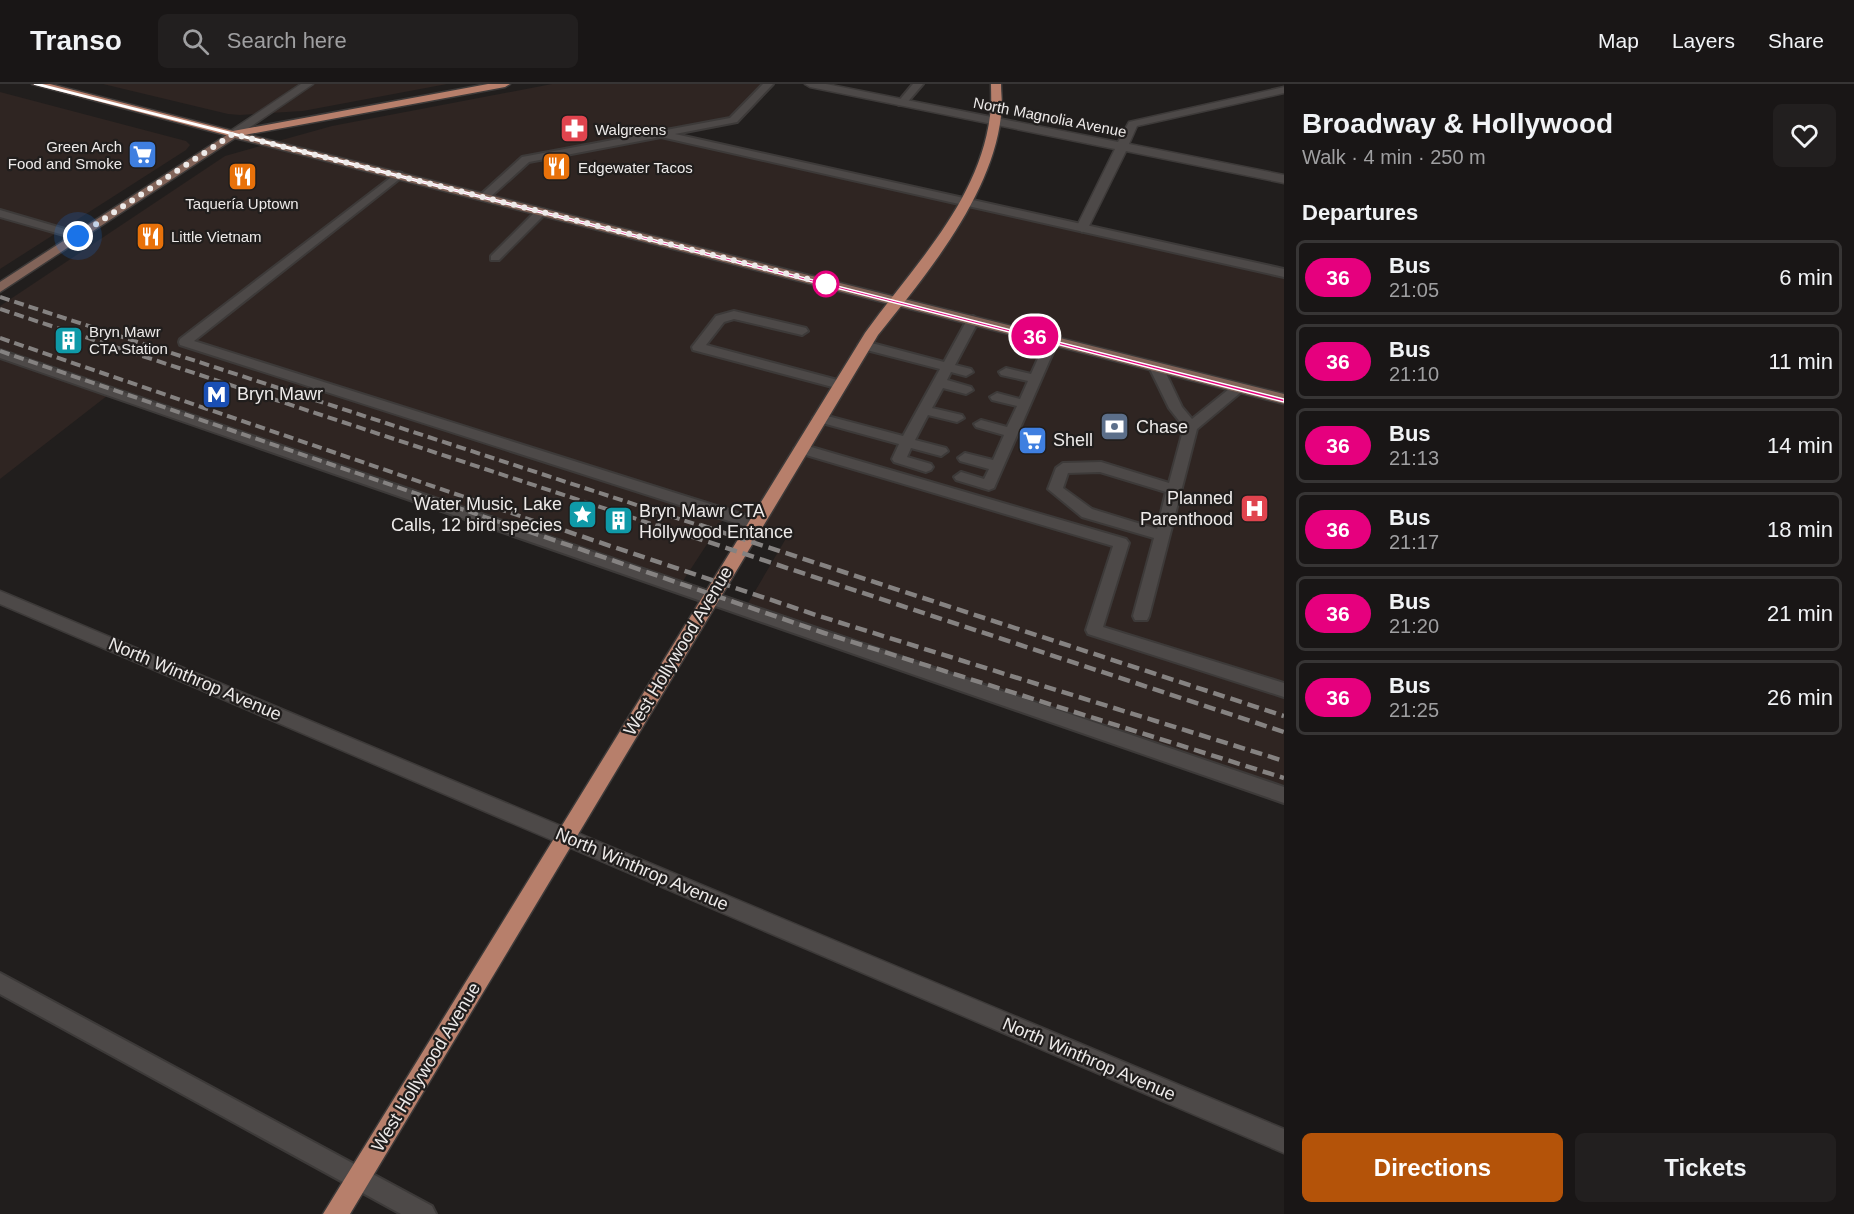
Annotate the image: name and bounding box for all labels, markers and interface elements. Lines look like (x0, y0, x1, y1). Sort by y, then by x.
search box (158, 14, 578, 68)
text: Transo (30, 25, 122, 56)
icon: search (179, 25, 212, 58)
text: Search here (227, 28, 347, 53)
text: Map (1598, 29, 1639, 52)
text: Layers (1672, 29, 1735, 52)
text: Share (1768, 29, 1824, 52)
street label: North Magnolia Avenue (972, 94, 1128, 140)
button: heart (1773, 104, 1836, 167)
text: Broadway & Hollywood (1302, 108, 1613, 139)
pharmacy icon: Walgreens (558, 113, 590, 145)
place label: Walgreens (595, 121, 666, 138)
place label: Green Arch Food and Smoke (8, 138, 122, 172)
supermarket icon: Green Arch Food and Smoke (127, 139, 159, 171)
text: Walk · 4 min · 250 m (1302, 146, 1486, 168)
restaurant icon: Edgewater Tacos (541, 151, 573, 183)
place label: Edgewater Tacos (578, 159, 693, 176)
restaurant icon: Taquería Uptown (226, 160, 258, 192)
place label: Taquería Uptown (185, 195, 299, 212)
text: Departures (1302, 200, 1418, 225)
restaurant icon: Little Vietnam (134, 220, 166, 252)
your location (63, 221, 93, 251)
place label: Little Vietnam (171, 228, 262, 245)
text: Bus (1389, 253, 1431, 278)
text: 6 min (1779, 265, 1833, 290)
text: 36 (1326, 266, 1350, 289)
unlabelled marker (813, 271, 839, 297)
text: 21:05 (1389, 279, 1439, 301)
line badge: 36 (1008, 316, 1062, 356)
place label: Bryn Mawr CTA Station (89, 323, 168, 357)
building icon: Bryn Mawr CTA Station (52, 324, 84, 356)
text: 36 (1023, 325, 1047, 348)
text: Bus (1389, 337, 1431, 362)
text: 11 min (1769, 349, 1833, 374)
text: 36 (1326, 350, 1350, 373)
text: 21:10 (1389, 363, 1439, 385)
metro station icon: Bryn Mawr (200, 378, 232, 410)
place label: Bryn Mawr (237, 384, 323, 404)
bank icon: Chase (1099, 411, 1131, 443)
place label: Chase (1136, 417, 1188, 437)
text: Bus (1389, 421, 1431, 446)
supermarket icon: Shell (1016, 424, 1048, 456)
place label: Shell (1053, 430, 1093, 450)
text: 14 min (1767, 433, 1833, 458)
text: 36 (1326, 434, 1350, 457)
text: 21:13 (1389, 447, 1439, 469)
place label: Planned Parenthood (1140, 488, 1233, 529)
hospital icon: Planned Parenthood (1238, 492, 1270, 524)
place label: Water Music, Lake Calls, 12 bird species (391, 494, 562, 535)
place icon: Water Music, Lake Calls, 12 bird species (567, 498, 599, 530)
place label: Bryn Mawr CTA Hollywood Entance (639, 501, 793, 542)
building icon: Bryn Mawr CTA Hollywood Entance (602, 505, 634, 537)
text: Bus (1389, 505, 1431, 530)
text: 18 min (1767, 517, 1833, 542)
text: 36 (1326, 518, 1350, 541)
text: 21:17 (1389, 531, 1439, 553)
street label: West Hollywood Avenue (620, 563, 736, 739)
text: Bus (1389, 589, 1431, 614)
text: 21 min (1767, 601, 1833, 626)
text: 36 (1326, 602, 1350, 625)
text: 21:20 (1389, 615, 1439, 637)
street label: North Winthrop Avenue (106, 633, 284, 725)
text: Bus (1389, 673, 1431, 698)
text: 26 min (1767, 685, 1833, 710)
text: 36 (1326, 686, 1350, 709)
text: 21:25 (1389, 699, 1439, 721)
street label: North Winthrop Avenue (553, 823, 731, 915)
street label: West Hollywood Avenue (368, 979, 484, 1155)
street label: North Winthrop Avenue (1000, 1013, 1178, 1105)
button: Directions (1302, 1133, 1563, 1202)
button: Tickets (1575, 1133, 1836, 1202)

